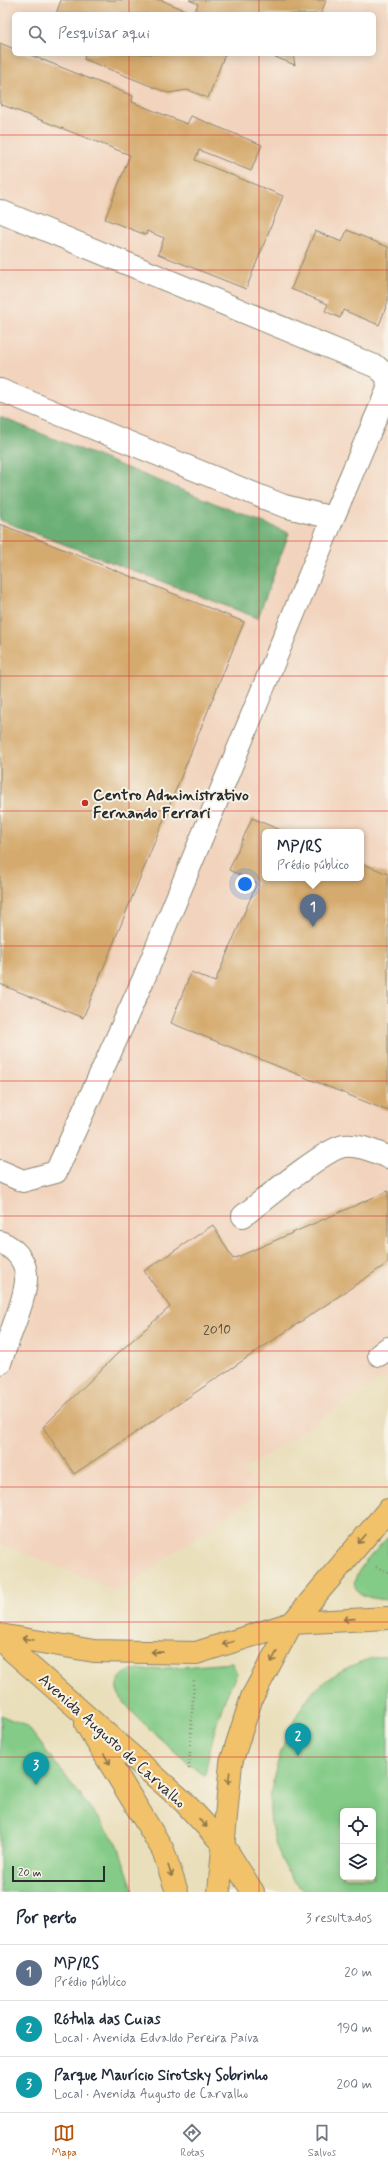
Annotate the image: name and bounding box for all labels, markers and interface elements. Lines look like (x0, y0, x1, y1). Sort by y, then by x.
search box (12, 12, 376, 56)
icon: search (26, 23, 48, 45)
text: Pesquisar aqui (58, 24, 150, 44)
place label: Centro Administrativo Fernando Ferrari (93, 785, 249, 824)
marker: Centro Administrativo Fernando Ferrari (80, 798, 90, 808)
popup (262, 829, 364, 881)
text: MP/RS (277, 837, 322, 857)
text: Prédio público (277, 857, 349, 874)
your location (235, 874, 255, 894)
pin: 1 (300, 894, 326, 927)
house number: 2010 (203, 1321, 231, 1339)
one-way arrow (358, 1534, 367, 1545)
one-way arrow (343, 1615, 356, 1622)
one-way arrow (21, 1635, 34, 1643)
one-way arrow (222, 1640, 235, 1647)
one-way arrow (151, 1648, 164, 1656)
one-way arrow (269, 1651, 277, 1663)
street label: Avenida Augusto de Carvalho (34, 1669, 190, 1813)
pin: 2 (285, 1723, 311, 1756)
pin: 3 (23, 1752, 49, 1785)
one-way arrow (104, 1753, 112, 1765)
one-way arrow (226, 1772, 233, 1785)
map controls (340, 1808, 376, 1880)
button: locate (340, 1808, 376, 1844)
one-way arrow (198, 1818, 208, 1828)
button: layers (340, 1844, 376, 1880)
scale bar (12, 1864, 105, 1883)
one-way arrow (167, 1865, 175, 1877)
text: 20 m (18, 1866, 41, 1880)
text: Por perto (16, 1907, 77, 1929)
text: 3 resultados (306, 1910, 372, 1927)
text: MP/RS (54, 1954, 99, 1974)
text: 1 (26, 1964, 32, 1981)
text: 20 m (344, 1964, 372, 1981)
text: Prédio público (54, 1974, 126, 1991)
text: Rótula das Cuias (54, 2010, 161, 2030)
text: 2 (26, 2020, 32, 2037)
text: 190 m (337, 2020, 372, 2037)
text: Local · Avenida Edvaldo Pereira Paiva (54, 2030, 259, 2047)
text: Parque Maurício Sirotsky Sobrinho (54, 2066, 268, 2086)
text: 3 (26, 2076, 32, 2093)
text: 200 m (337, 2076, 372, 2093)
text: Local · Avenida Augusto de Carvalho (54, 2086, 248, 2103)
tab: Mapa (52, 2122, 77, 2160)
tab: Rotas (180, 2122, 204, 2160)
tab: Salvos (308, 2122, 336, 2160)

